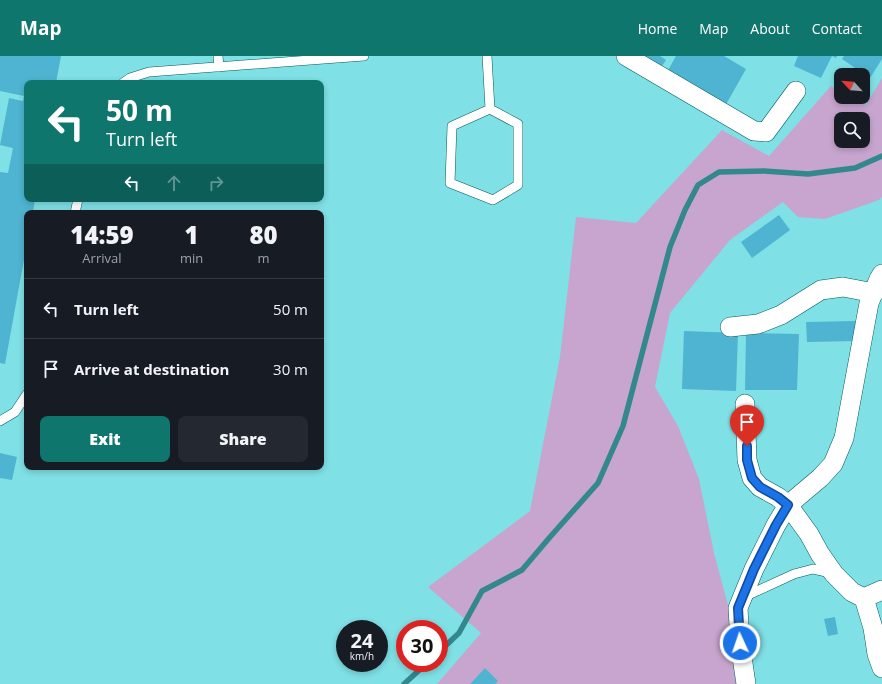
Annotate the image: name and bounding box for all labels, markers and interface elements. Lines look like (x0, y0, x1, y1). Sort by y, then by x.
text: Map (20, 15, 61, 41)
text: Home (638, 19, 677, 38)
text: Map (699, 19, 728, 38)
text: About (750, 19, 790, 38)
text: Contact (812, 19, 862, 38)
north arrow (834, 68, 870, 104)
map controls (834, 68, 870, 148)
text: 50 m (106, 91, 173, 129)
icon: left (40, 96, 92, 148)
button: search (834, 112, 870, 148)
text: Turn left (106, 127, 177, 151)
icon: left (121, 172, 143, 194)
icon: ahead (163, 172, 185, 194)
icon: right (205, 172, 227, 194)
text: 14:59 (70, 218, 134, 251)
text: 1 (184, 218, 199, 251)
text: 80 (250, 218, 278, 251)
text: Arrival (82, 249, 122, 267)
text: min (180, 249, 203, 267)
text: m (258, 249, 270, 267)
icon: left (40, 298, 62, 320)
text: Turn left (74, 299, 139, 319)
text: 50 m (273, 299, 308, 319)
icon: arrive (40, 358, 62, 380)
text: Arrive at destination (74, 359, 229, 379)
text: 30 m (273, 359, 308, 379)
pin (730, 405, 764, 446)
icon: arrive (736, 411, 758, 433)
button: Exit (40, 416, 170, 462)
button: Share (178, 416, 308, 462)
speed limit sign: 30 (396, 620, 448, 672)
position arrow (719, 622, 761, 664)
text: 24 (351, 627, 373, 654)
text: km/h (350, 649, 374, 663)

